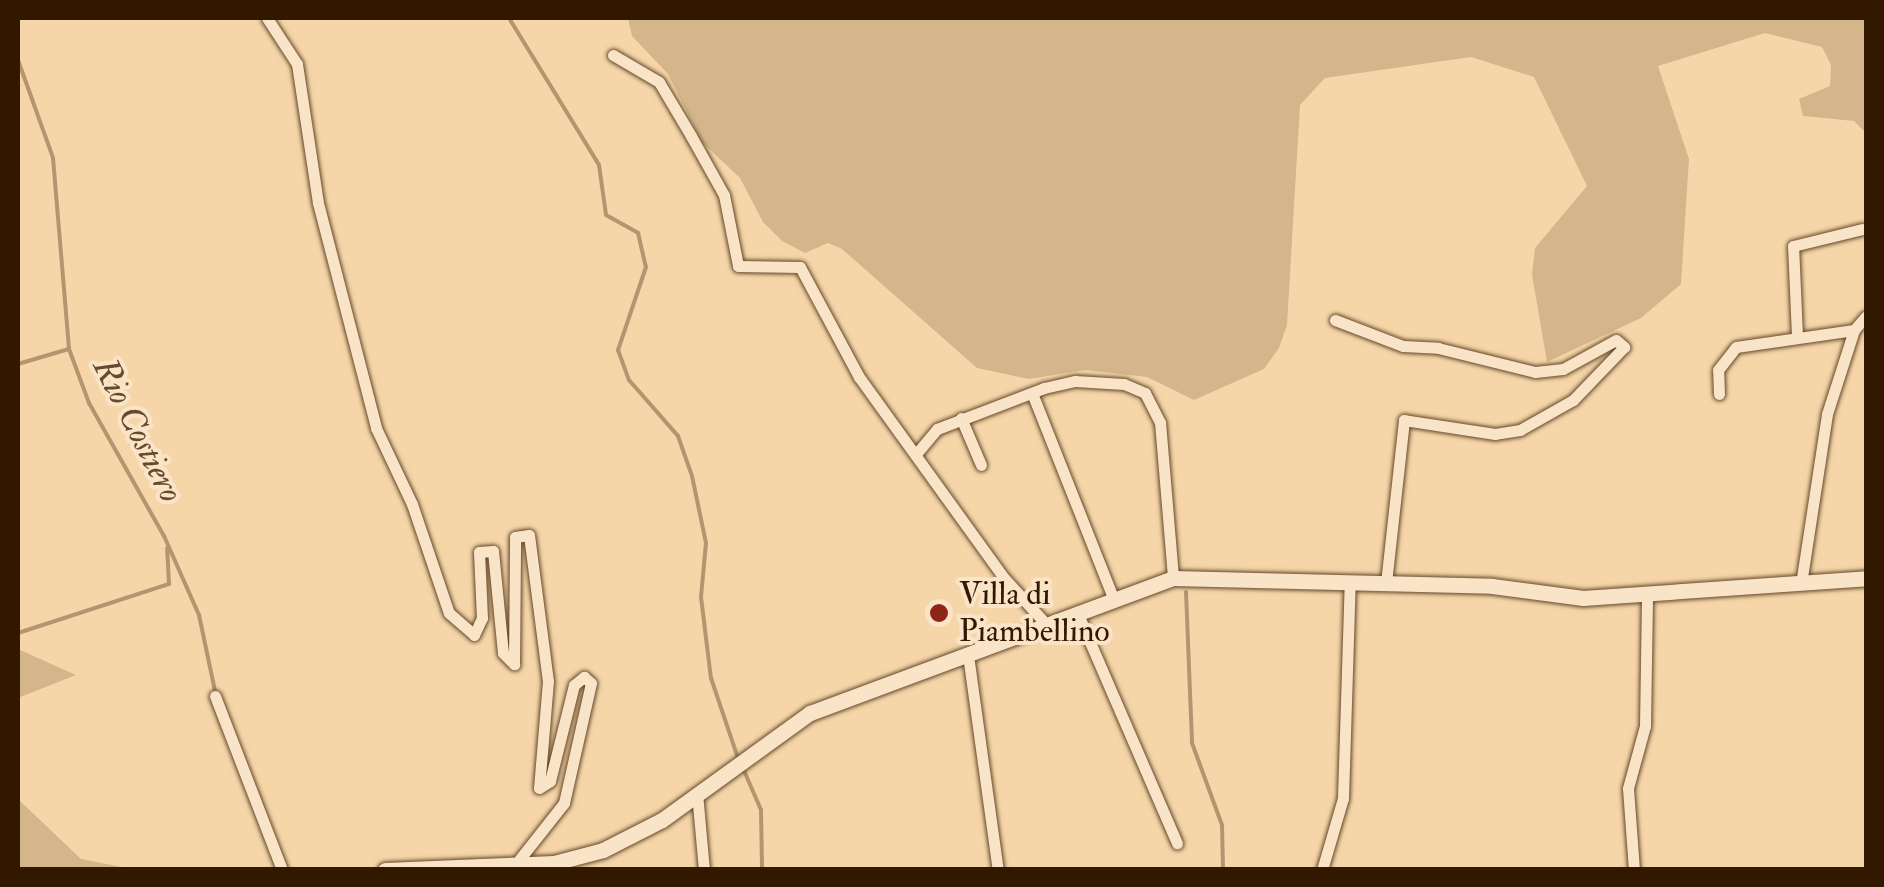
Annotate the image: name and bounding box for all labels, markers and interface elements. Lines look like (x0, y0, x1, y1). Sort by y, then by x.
water label: Rio Costiero (84, 351, 192, 509)
place label: Villa di Piambellino (959, 576, 1110, 651)
marker: Villa di Piambellino (928, 602, 950, 624)

